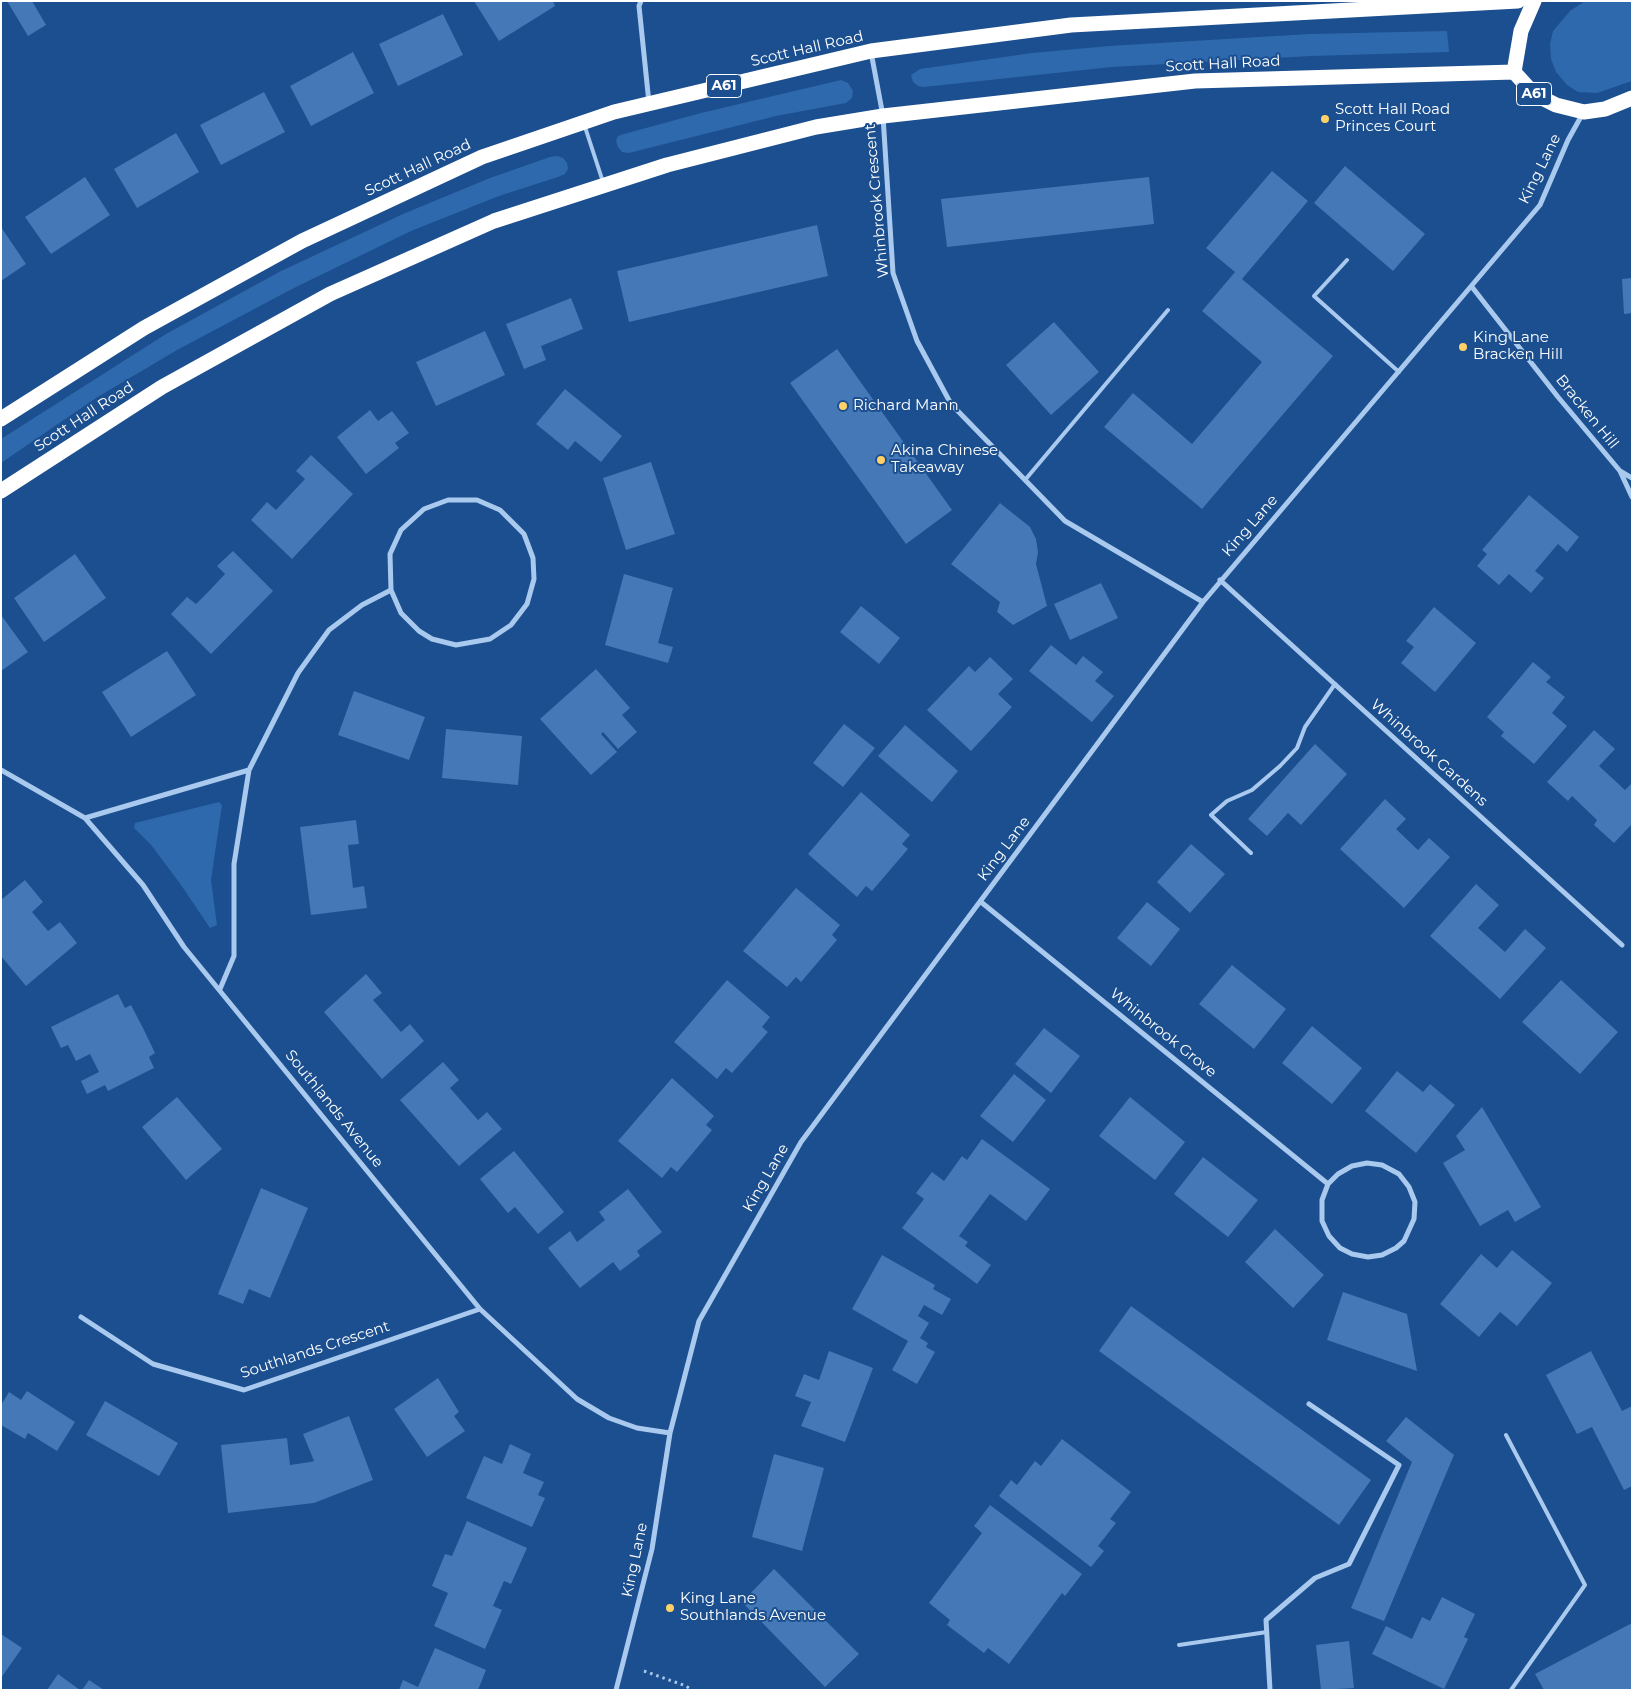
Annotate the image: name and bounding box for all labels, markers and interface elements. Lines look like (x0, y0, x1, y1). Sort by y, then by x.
street label: Scott Hall Road (749, 27, 865, 71)
street label: Scott Hall Road (1165, 52, 1281, 76)
road number: A61 (706, 74, 742, 98)
road number: A61 (1516, 82, 1552, 106)
place label: Scott Hall Road Princes Court (1335, 101, 1450, 136)
marker: Scott Hall Road Princes Court (1319, 113, 1331, 125)
street label: Whinbrook Crescent (861, 123, 893, 279)
street label: King Lane (1515, 131, 1565, 207)
street label: Scott Hall Road (362, 136, 474, 200)
place label: King Lane Bracken Hill (1473, 329, 1563, 364)
marker: King Lane Bracken Hill (1457, 341, 1469, 353)
street label: Bracken Hill (1552, 371, 1622, 453)
street label: Scott Hall Road (31, 378, 137, 456)
place label: Richard Mann (853, 397, 959, 415)
marker: Richard Mann (837, 400, 849, 412)
place label: Akina Chinese Takeaway (891, 442, 998, 477)
marker: Akina Chinese Takeaway (875, 454, 887, 466)
street label: King Lane (1218, 491, 1282, 561)
street label: Whinbrook Gardens (1367, 696, 1491, 810)
street label: King Lane (974, 813, 1034, 885)
street label: Whinbrook Grove (1106, 984, 1220, 1082)
street label: Southlands Avenue (281, 1047, 387, 1171)
street label: King Lane (739, 1141, 793, 1215)
street label: Southlands Crescent (238, 1317, 392, 1383)
street label: King Lane (618, 1521, 652, 1599)
place label: King Lane Southlands Avenue (680, 1590, 826, 1625)
marker: King Lane Southlands Avenue (664, 1602, 676, 1614)

